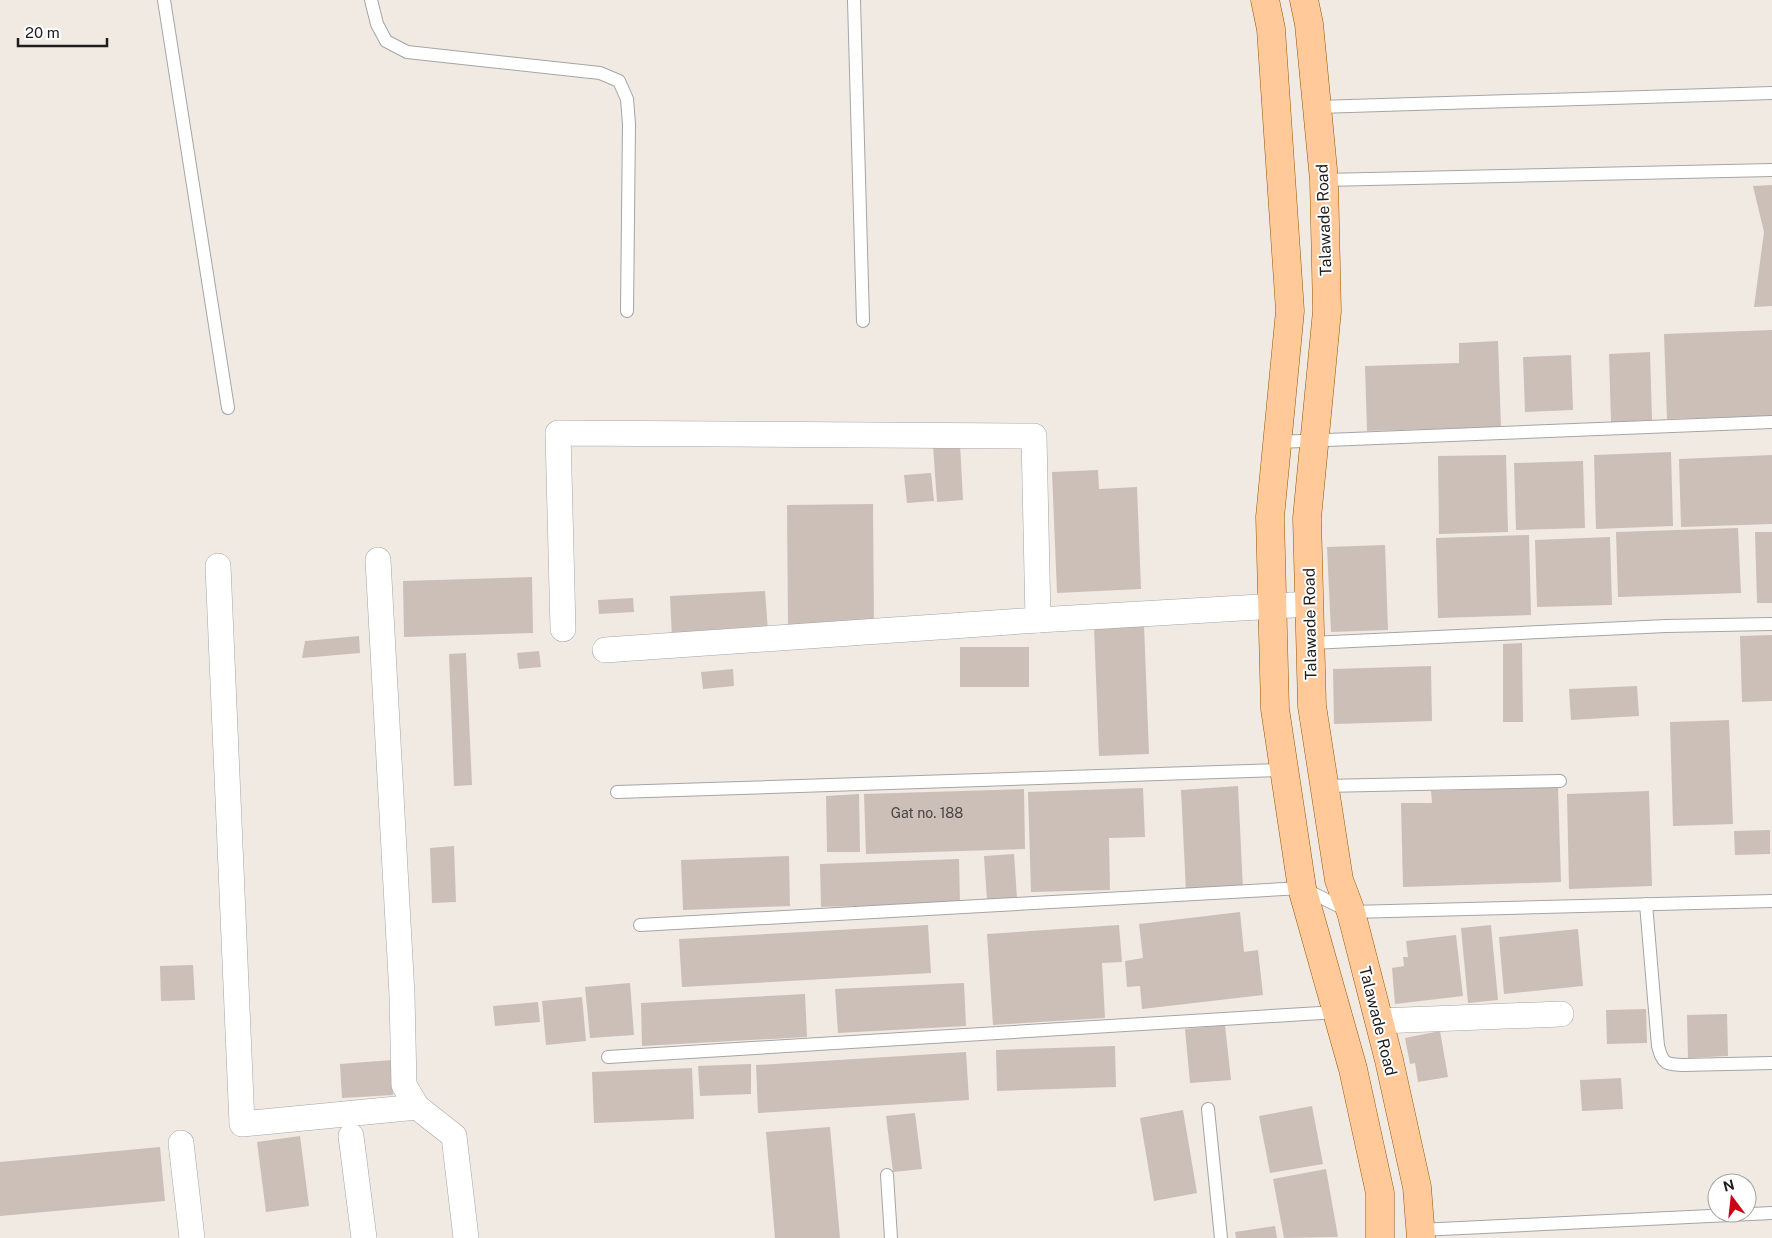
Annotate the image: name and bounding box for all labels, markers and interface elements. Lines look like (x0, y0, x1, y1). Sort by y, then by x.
scale bar (18, 15, 106, 47)
text: 20 m (25, 24, 60, 41)
street label: Talawade Road (1313, 164, 1335, 276)
street label: Talawade Road (1300, 568, 1320, 680)
house number: Gat no. 188 (891, 805, 963, 821)
street label: Talawade Road (1355, 964, 1401, 1078)
north arrow (1707, 1173, 1757, 1223)
text: N (1721, 1176, 1736, 1195)

